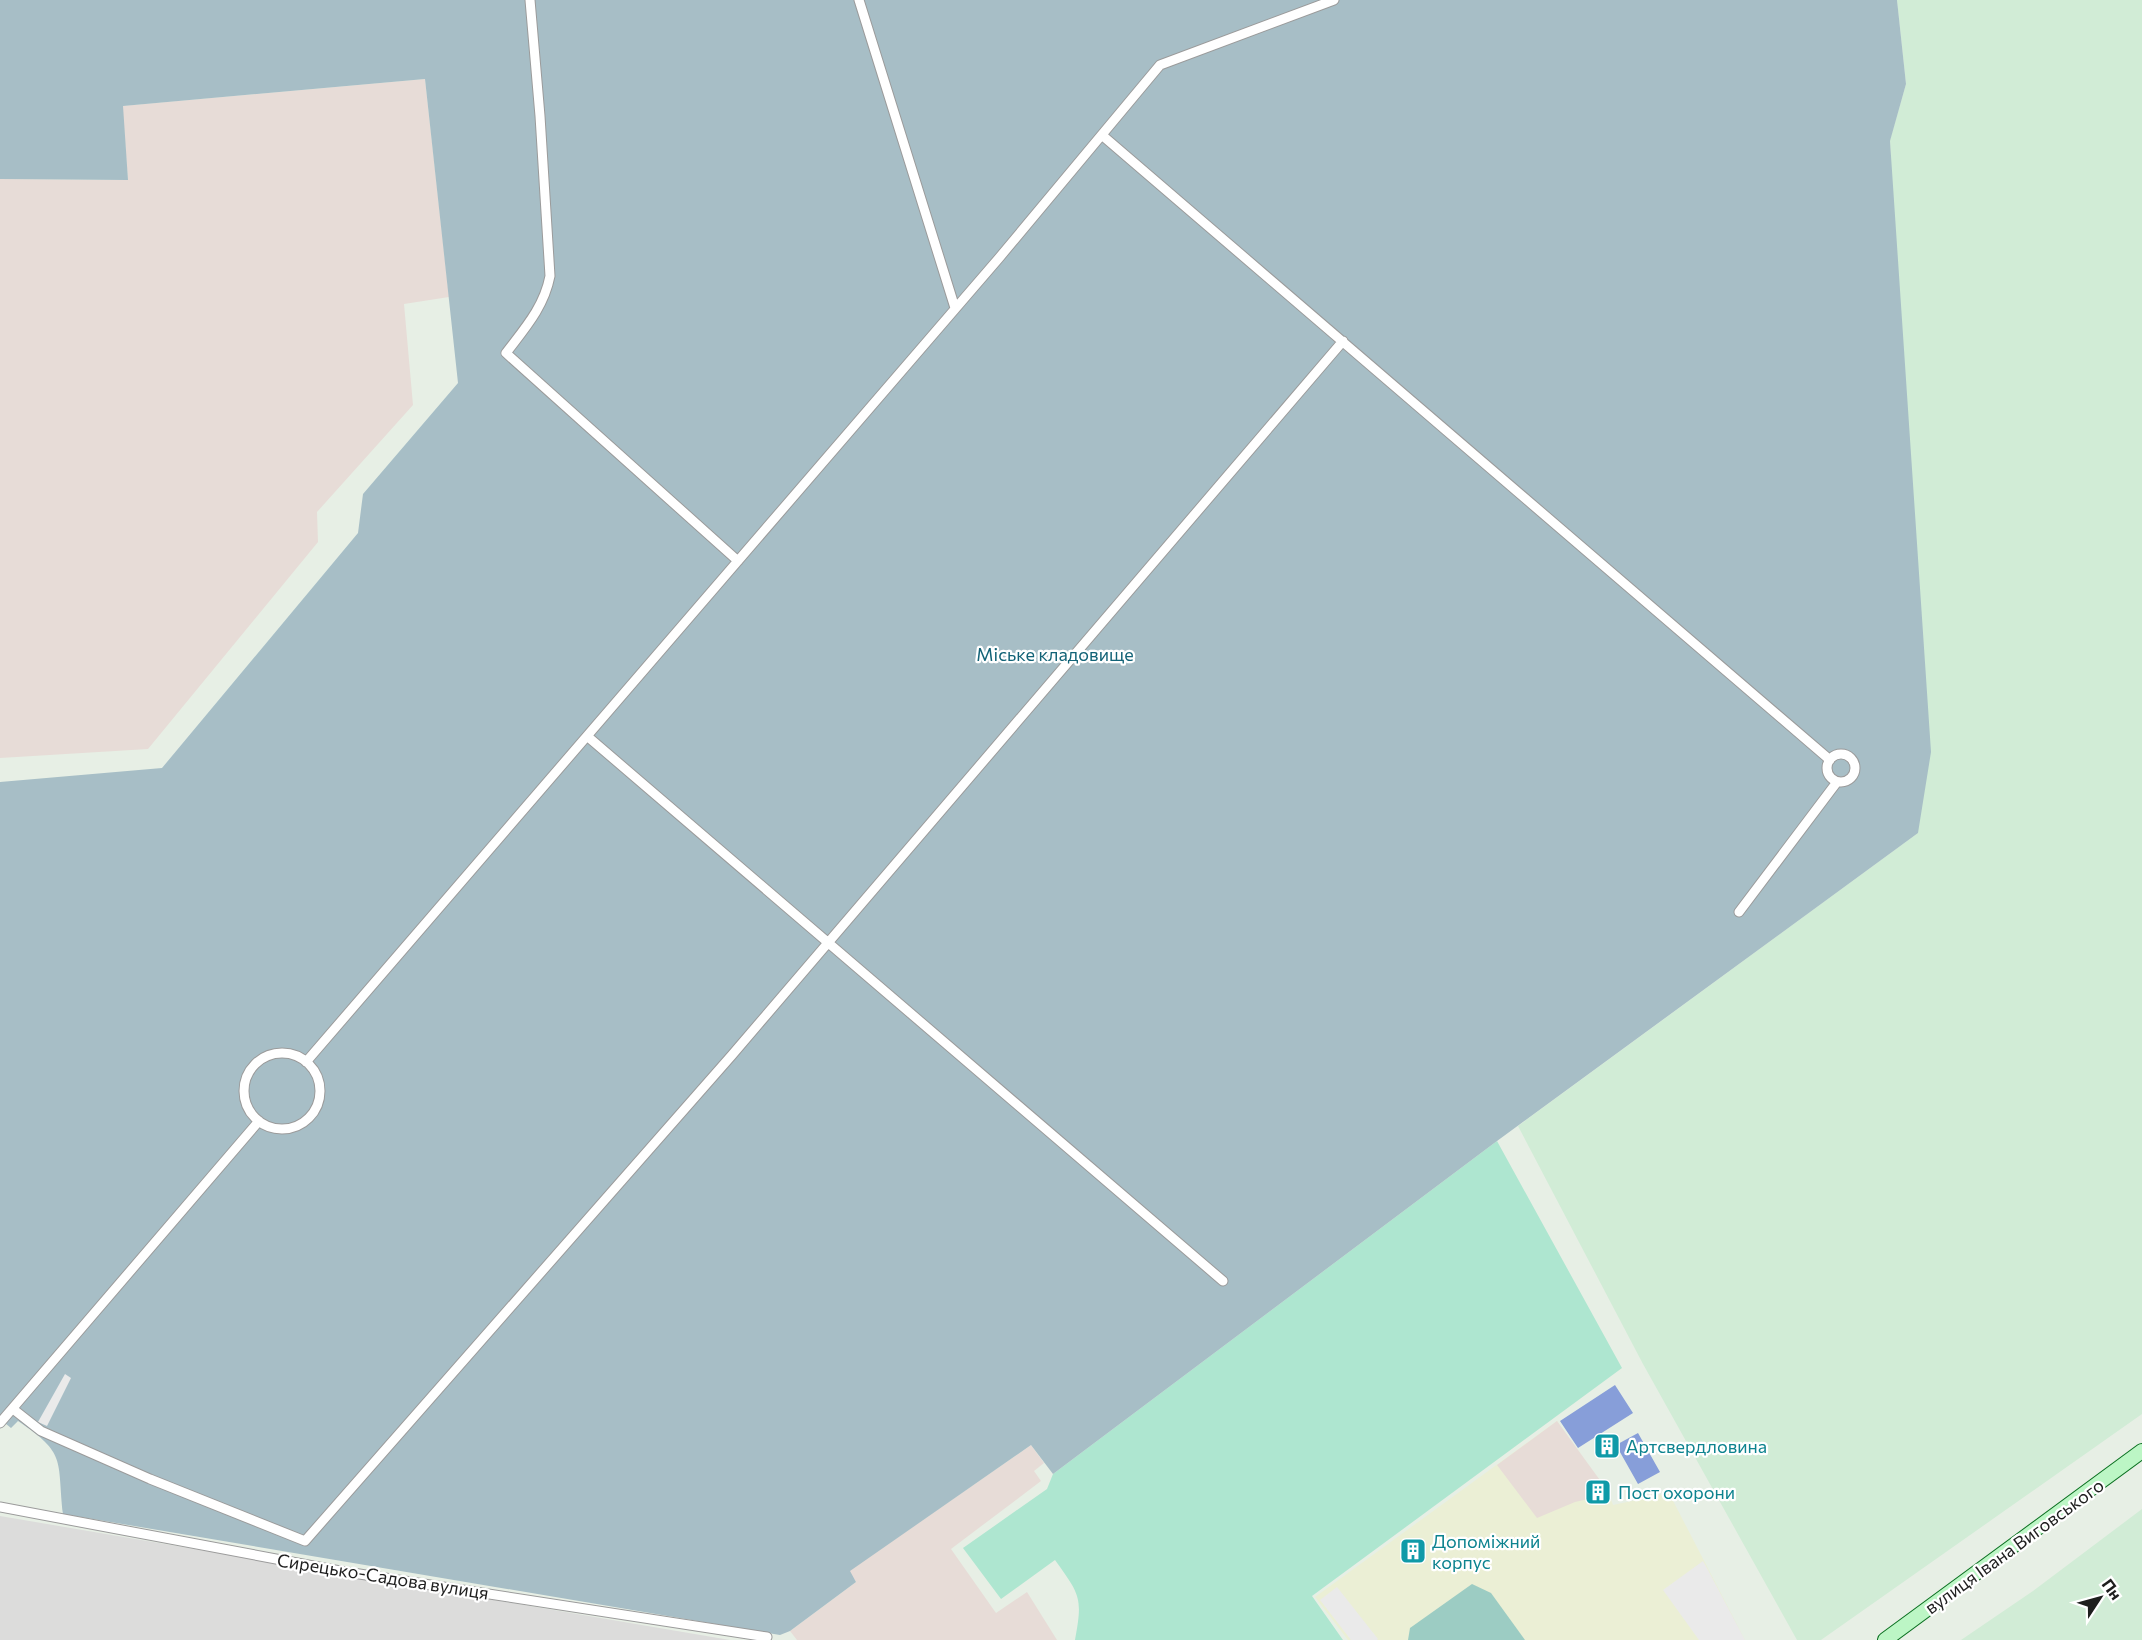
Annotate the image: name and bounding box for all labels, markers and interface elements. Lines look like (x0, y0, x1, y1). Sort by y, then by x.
park label: Міське кладовище (976, 643, 1134, 665)
building icon: Артсвердловина (1592, 1431, 1622, 1461)
place label: Артсвердловина (1626, 1435, 1767, 1457)
street label: вулиця Івана Виговського (1920, 1474, 2108, 1618)
building icon: Пост охорони (1583, 1477, 1613, 1507)
place label: Пост охорони (1618, 1481, 1735, 1503)
place label: Допоміжний корпус (1432, 1530, 1540, 1573)
building icon: Допоміжний корпус (1398, 1536, 1428, 1566)
street label: Сирецько-Садова вулиця (276, 1548, 490, 1604)
north arrow (2070, 1568, 2130, 1628)
text: Пн (2099, 1575, 2126, 1603)

